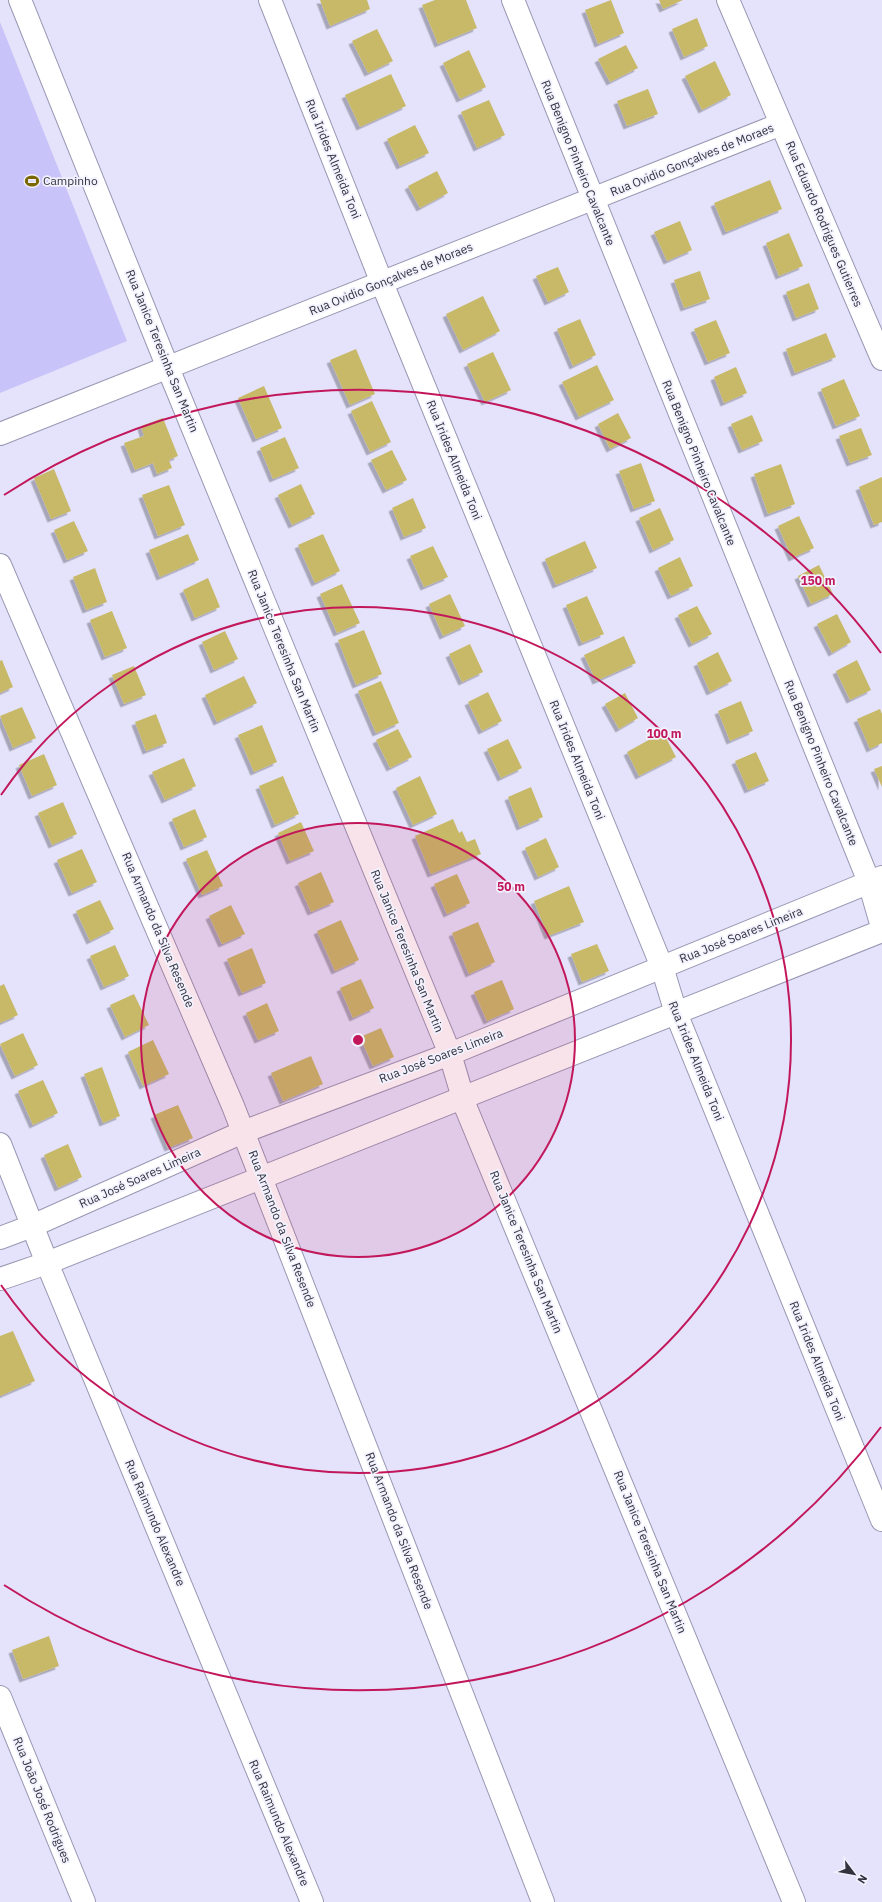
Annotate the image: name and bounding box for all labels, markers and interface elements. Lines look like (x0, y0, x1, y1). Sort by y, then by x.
street label: Rua Benigno Pinheiro Cavalcante (538, 78, 619, 248)
street label: Rua Irides Almeida Toni (303, 97, 364, 221)
street label: Rua Ovidio Gonçalves de Moraes (608, 120, 776, 199)
street label: Rua Eduardo Rodrigues Gutierres (783, 139, 866, 309)
sports icon: Campinho (24, 173, 40, 189)
place label: Campinho (43, 173, 98, 188)
street label: Rua Ovidio Gonçalves de Moraes (307, 239, 475, 318)
street label: Rua Janice Teresinha San Martin (123, 267, 202, 434)
street label: Rua Benigno Pinheiro Cavalcante (659, 378, 740, 548)
street label: Rua Irides Almeida Toni (424, 398, 485, 522)
street label: Rua Janice Teresinha San Martin (245, 567, 324, 734)
text: 150 m (800, 573, 836, 588)
street label: Rua Benigno Pinheiro Cavalcante (781, 678, 862, 848)
street label: Rua Irides Almeida Toni (547, 698, 608, 822)
text: 100 m (646, 726, 682, 741)
street label: Rua Armando da Silva Resende (119, 850, 198, 1010)
street label: Rua Janice Teresinha San Martin (368, 867, 447, 1034)
text: 50 m (497, 879, 525, 894)
street label: Rua José Soares Limeira (677, 903, 805, 966)
street label: Rua Irides Almeida Toni (666, 999, 727, 1123)
street label: Rua José Soares Limeira (377, 1025, 505, 1086)
centre of rings (351, 1033, 365, 1047)
street label: Rua José Soares Limeira (77, 1144, 203, 1211)
street label: Rua Armando da Silva Resende (245, 1148, 320, 1310)
street label: Rua Janice Teresinha San Martin (487, 1168, 566, 1335)
street label: Rua Irides Almeida Toni (787, 1299, 848, 1423)
street label: Rua Armando da Silva Resende (362, 1450, 437, 1612)
street label: Rua Raimundo Alexandre (122, 1457, 189, 1589)
street label: Rua Janice Teresinha San Martin (611, 1468, 690, 1635)
street label: Rua João José Rodrigues (10, 1735, 75, 1865)
street label: Rua Raimundo Alexandre (246, 1757, 313, 1889)
north arrow (834, 1854, 874, 1894)
text: N (854, 1872, 871, 1886)

